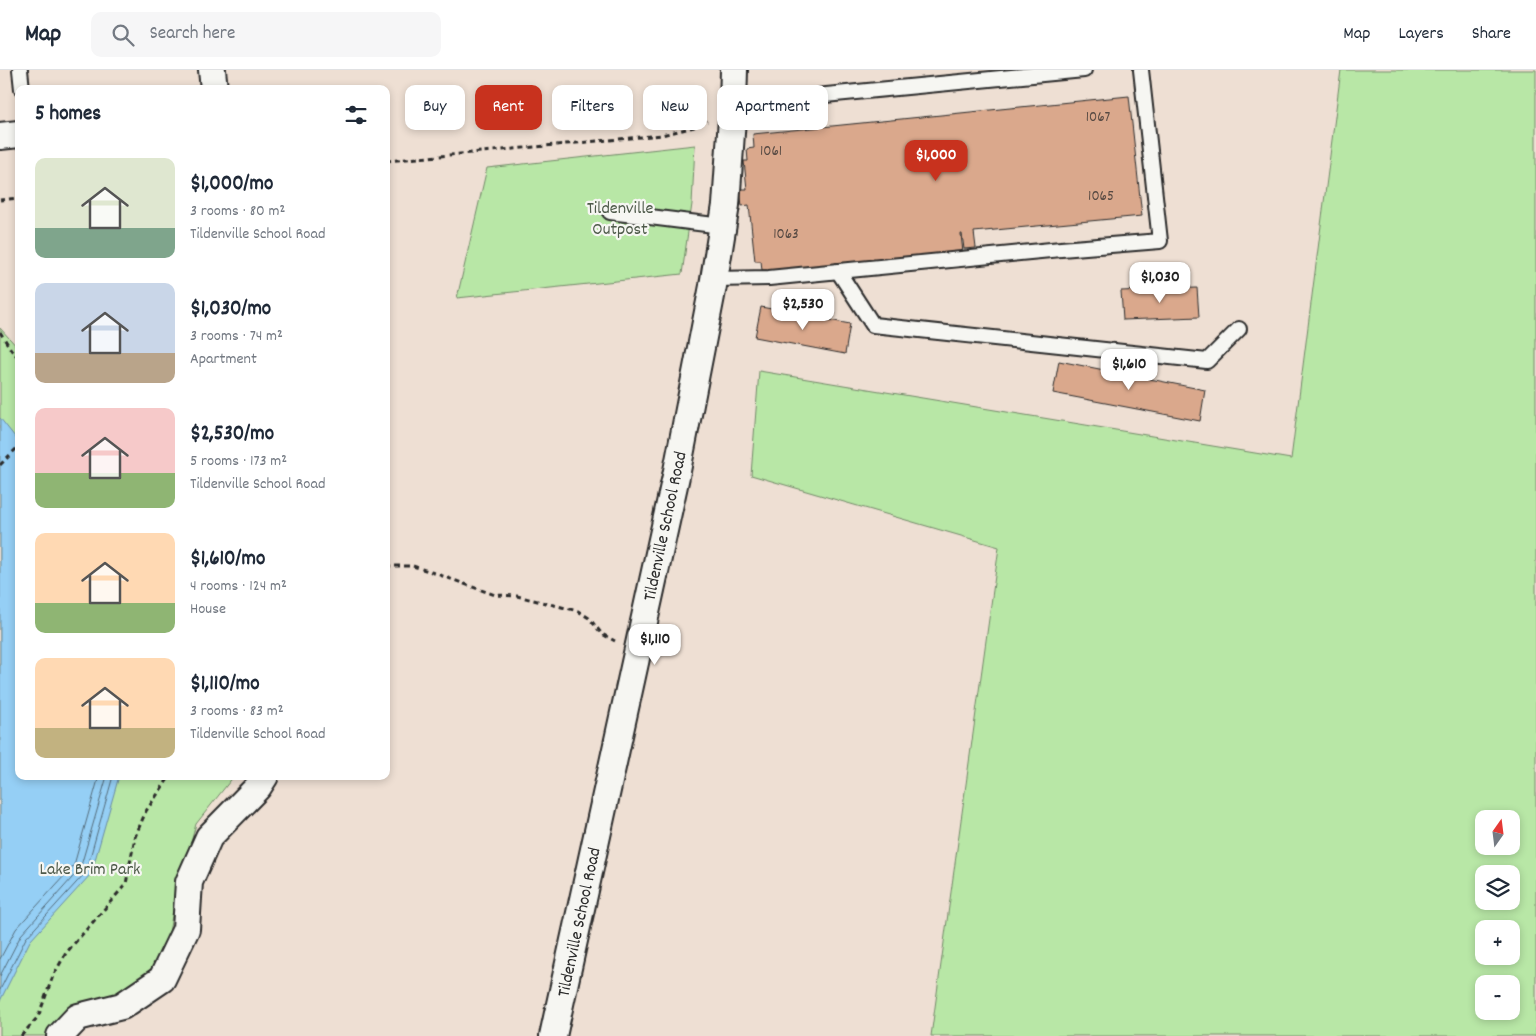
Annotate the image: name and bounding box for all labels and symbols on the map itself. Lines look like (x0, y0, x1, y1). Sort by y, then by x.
house number: 1067 (1086, 107, 1111, 129)
pin: $1,000 (895, 140, 977, 182)
house number: 1061 (760, 141, 782, 163)
house number: 1065 (1088, 186, 1114, 208)
park label: Tildenville Outpost (587, 197, 653, 243)
house number: 1063 (773, 224, 799, 246)
pin: $1,030 (1119, 262, 1201, 304)
pin: $2,530 (762, 288, 844, 331)
pin: $1,610 (1088, 348, 1170, 391)
street label: Tildenville School Road (638, 449, 695, 604)
pin: $1,110 (614, 624, 696, 666)
north arrow (1475, 810, 1520, 855)
street label: Tildenville School Road (552, 845, 609, 1000)
park label: Lake Brim Park (40, 858, 140, 883)

